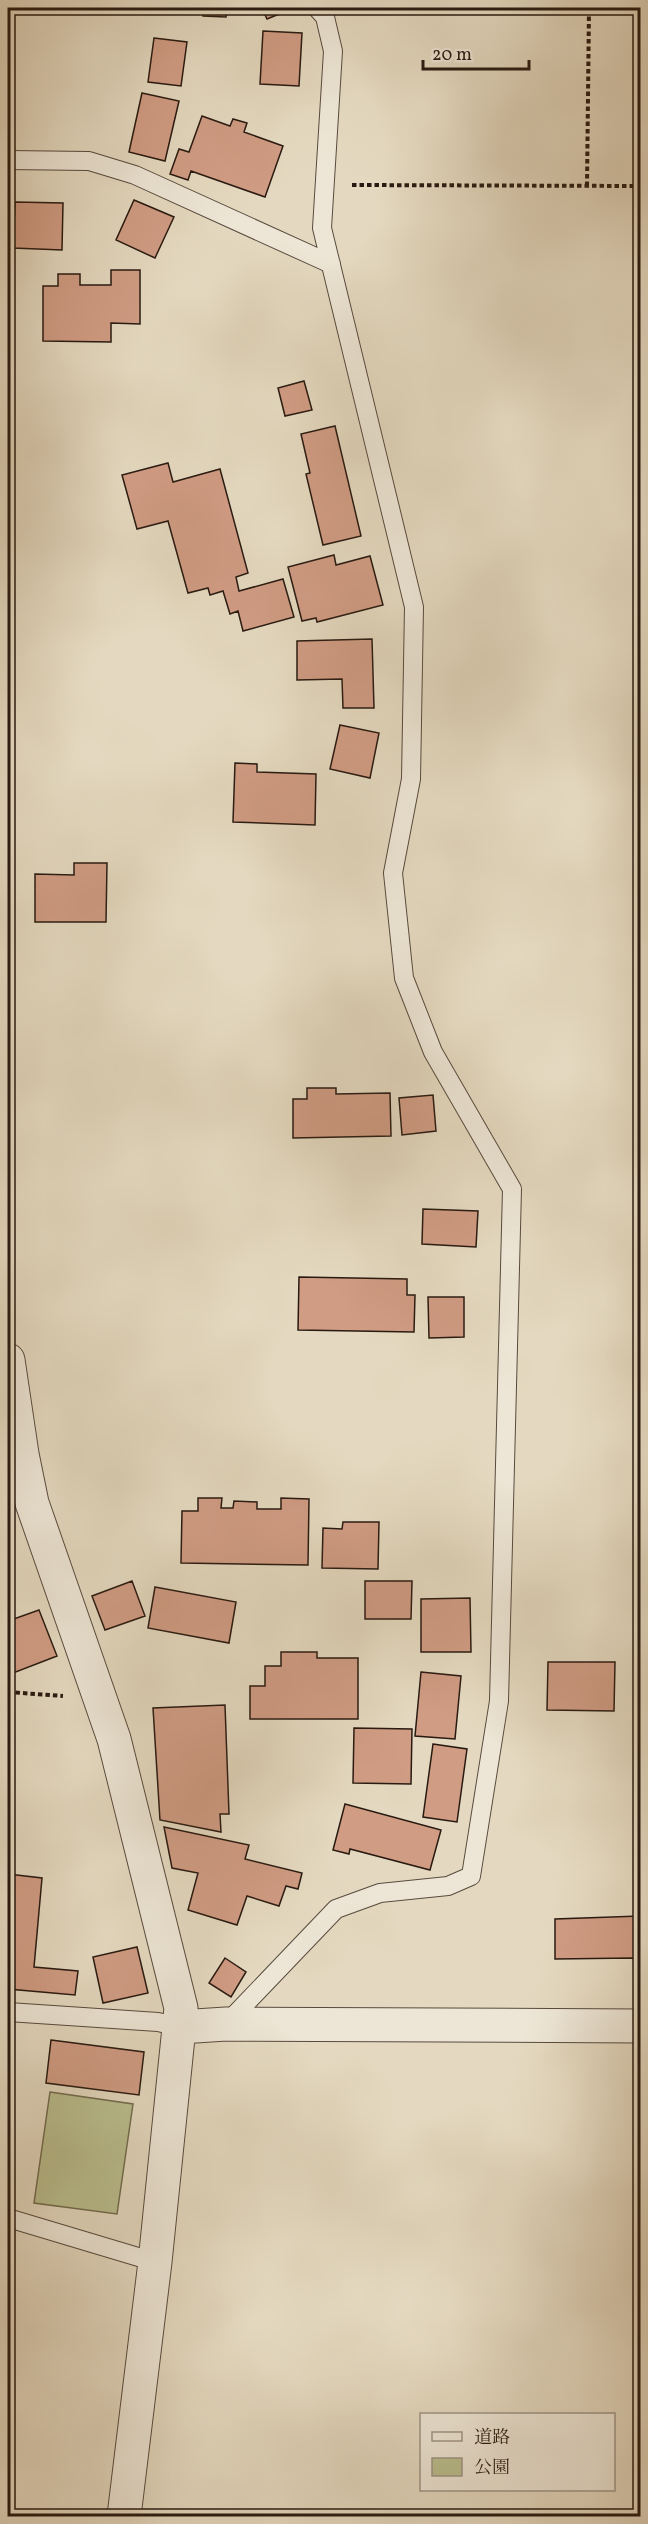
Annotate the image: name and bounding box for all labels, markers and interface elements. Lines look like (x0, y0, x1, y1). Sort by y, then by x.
scale bar (423, 33, 530, 71)
text: 20 m (432, 43, 472, 68)
legend (420, 2413, 615, 2491)
text: 道路 (474, 2426, 510, 2451)
text: 公園 (474, 2456, 510, 2481)

